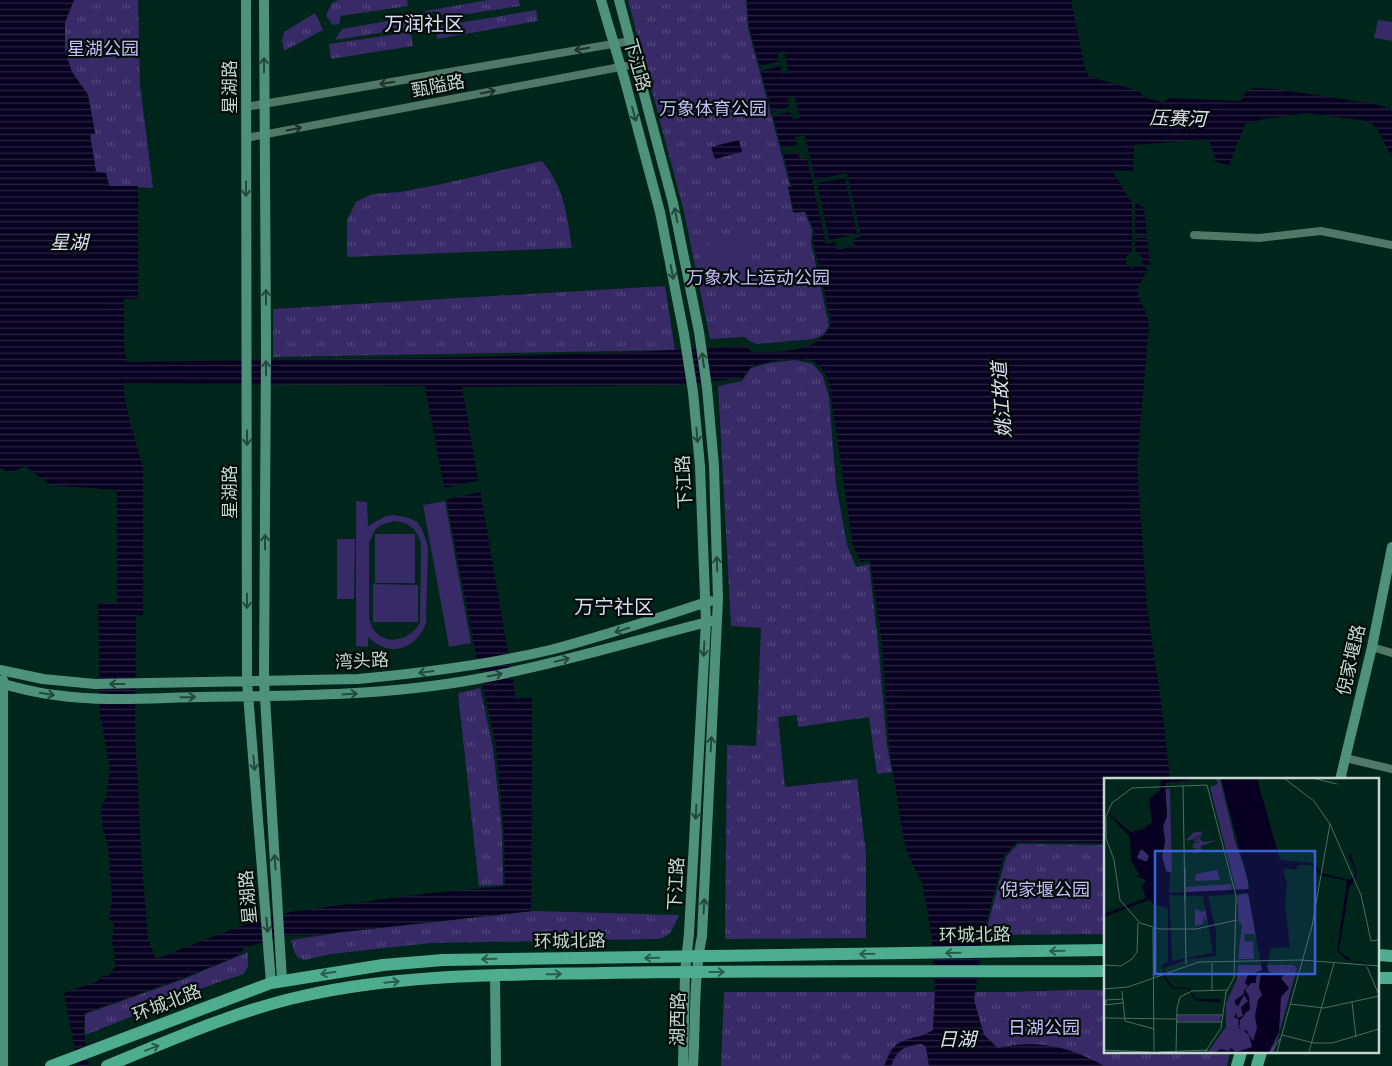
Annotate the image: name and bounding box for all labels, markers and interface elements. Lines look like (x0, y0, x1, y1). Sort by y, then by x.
district label: 万润社区 (384, 11, 464, 35)
street label: 下江路 (620, 36, 656, 94)
park label: 星湖公园 (67, 37, 139, 59)
one-way arrow (574, 45, 590, 55)
one-way arrow (259, 57, 269, 73)
street label: 星湖路 (218, 60, 240, 114)
street label: 甄隘路 (409, 69, 466, 101)
one-way arrow (380, 78, 396, 88)
one-way arrow (480, 87, 496, 97)
park label: 万象体育公园 (659, 97, 767, 119)
water label: 压赛河 (1149, 105, 1211, 130)
one-way arrow (630, 106, 639, 122)
one-way arrow (285, 123, 301, 133)
one-way arrow (241, 180, 251, 196)
one-way arrow (671, 208, 680, 224)
water label: 星湖 (50, 230, 91, 253)
one-way arrow (668, 264, 677, 280)
park label: 万象水上运动公园 (686, 266, 830, 288)
one-way arrow (261, 289, 271, 306)
one-way arrow (698, 352, 708, 368)
water label: 姚江故道 (986, 358, 1015, 439)
one-way arrow (261, 360, 271, 376)
one-way arrow (692, 426, 702, 442)
one-way arrow (242, 430, 252, 446)
street label: 下江路 (671, 455, 695, 510)
street label: 星湖路 (218, 465, 240, 519)
one-way arrow (260, 534, 270, 550)
one-way arrow (712, 556, 722, 572)
one-way arrow (242, 592, 252, 609)
district label: 万宁社区 (574, 594, 654, 618)
street label: 倪家堰路 (1331, 622, 1369, 697)
one-way arrow (614, 625, 630, 635)
one-way arrow (700, 641, 709, 657)
street label: 湾头路 (334, 648, 389, 672)
one-way arrow (554, 655, 570, 664)
one-way arrow (419, 667, 435, 677)
one-way arrow (487, 670, 503, 680)
one-way arrow (109, 679, 126, 689)
one-way arrow (39, 689, 55, 699)
one-way arrow (342, 689, 358, 698)
one-way arrow (179, 693, 195, 702)
one-way arrow (707, 736, 716, 752)
one-way arrow (249, 755, 258, 771)
inset map (1104, 778, 1380, 1054)
one-way arrow (691, 803, 700, 819)
one-way arrow (270, 854, 279, 870)
street label: 下江路 (663, 856, 687, 911)
street label: 星湖路 (234, 869, 260, 925)
park label: 倪家堰公园 (1000, 878, 1090, 900)
one-way arrow (699, 899, 708, 915)
one-way arrow (262, 917, 271, 933)
street label: 环城北路 (939, 922, 1011, 946)
street label: 环城北路 (534, 928, 606, 952)
one-way arrow (1049, 946, 1066, 956)
one-way arrow (945, 948, 962, 958)
one-way arrow (859, 950, 875, 959)
one-way arrow (644, 953, 660, 963)
one-way arrow (482, 955, 498, 964)
one-way arrow (708, 967, 725, 977)
one-way arrow (320, 968, 336, 978)
one-way arrow (546, 970, 562, 979)
one-way arrow (384, 977, 400, 987)
street label: 环城北路 (129, 979, 204, 1025)
street label: 湖西路 (666, 992, 688, 1046)
park label: 日湖公园 (1008, 1016, 1080, 1038)
water label: 日湖 (938, 1027, 979, 1050)
one-way arrow (144, 1043, 159, 1052)

